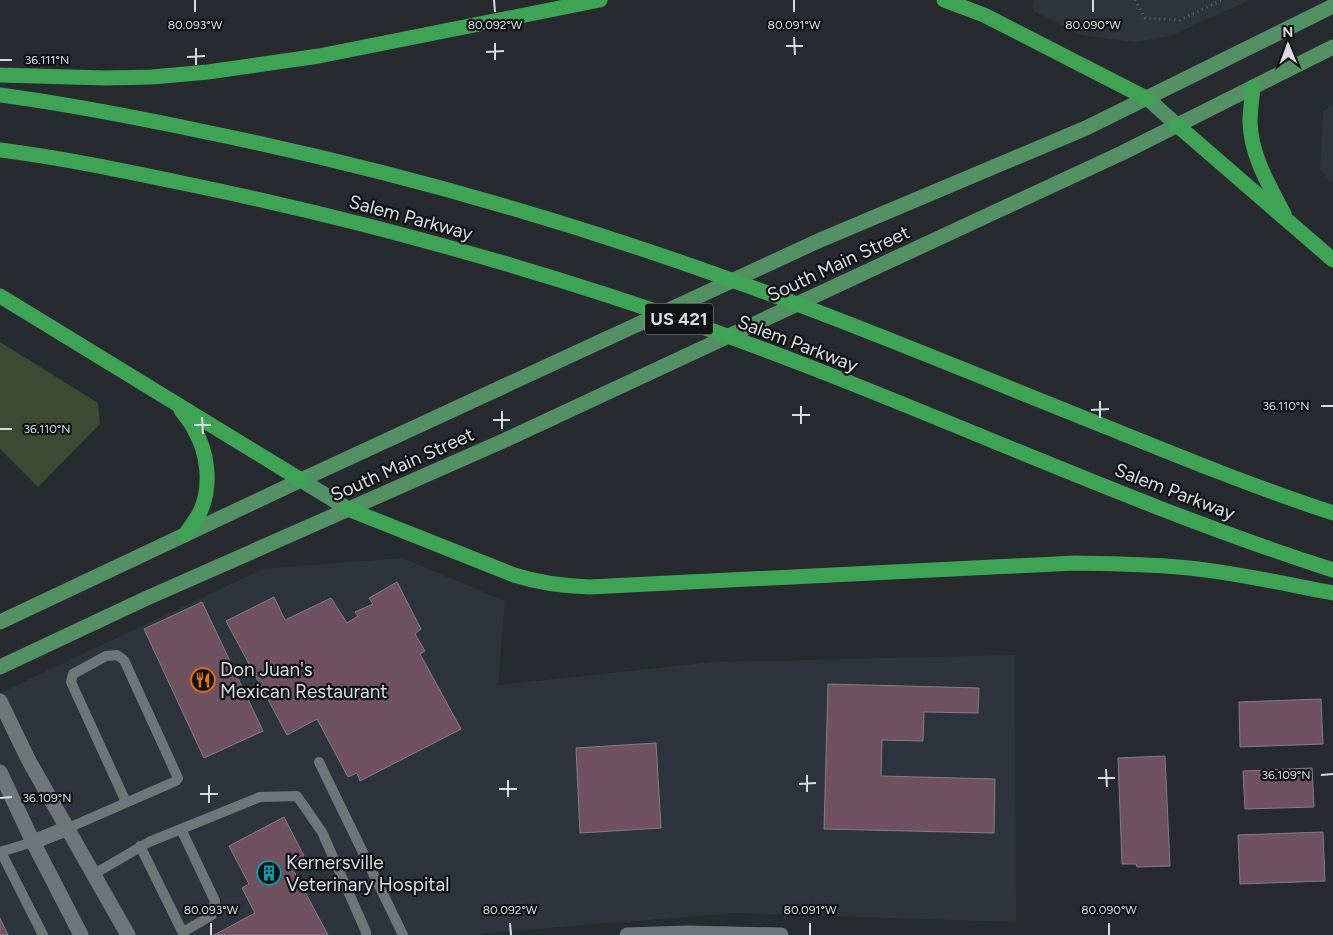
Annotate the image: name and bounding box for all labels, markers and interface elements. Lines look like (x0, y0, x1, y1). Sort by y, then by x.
text: 80.093°W (168, 18, 223, 32)
text: 80.092°W (468, 18, 523, 32)
text: 80.091°W (768, 18, 821, 32)
text: 80.090°W (1065, 18, 1121, 32)
north arrow (1263, 20, 1313, 70)
text: N (1282, 24, 1293, 41)
text: 36.111°N (25, 53, 69, 67)
street label: Salem Parkway (346, 190, 475, 245)
street label: South Main Street (763, 220, 913, 307)
road number: US 421 (645, 304, 713, 334)
street label: Salem Parkway (734, 310, 861, 377)
text: 36.110°N (1262, 399, 1310, 413)
text: 36.110°N (23, 422, 71, 436)
street label: South Main Street (327, 423, 477, 506)
street label: Salem Parkway (1111, 458, 1238, 525)
place label: Don Juan's Mexican Restaurant (220, 658, 388, 703)
restaurant icon: Don Juan's Mexican Restaurant (190, 667, 216, 693)
text: 36.109°N (1262, 768, 1310, 782)
text: 36.109°N (23, 791, 71, 805)
place label: Kernersville Veterinary Hospital (286, 851, 449, 896)
building icon: Kernersville Veterinary Hospital (256, 860, 282, 886)
text: 80.093°W (184, 903, 239, 917)
text: 80.092°W (483, 903, 538, 917)
text: 80.091°W (784, 903, 837, 917)
text: 80.090°W (1081, 903, 1137, 917)

